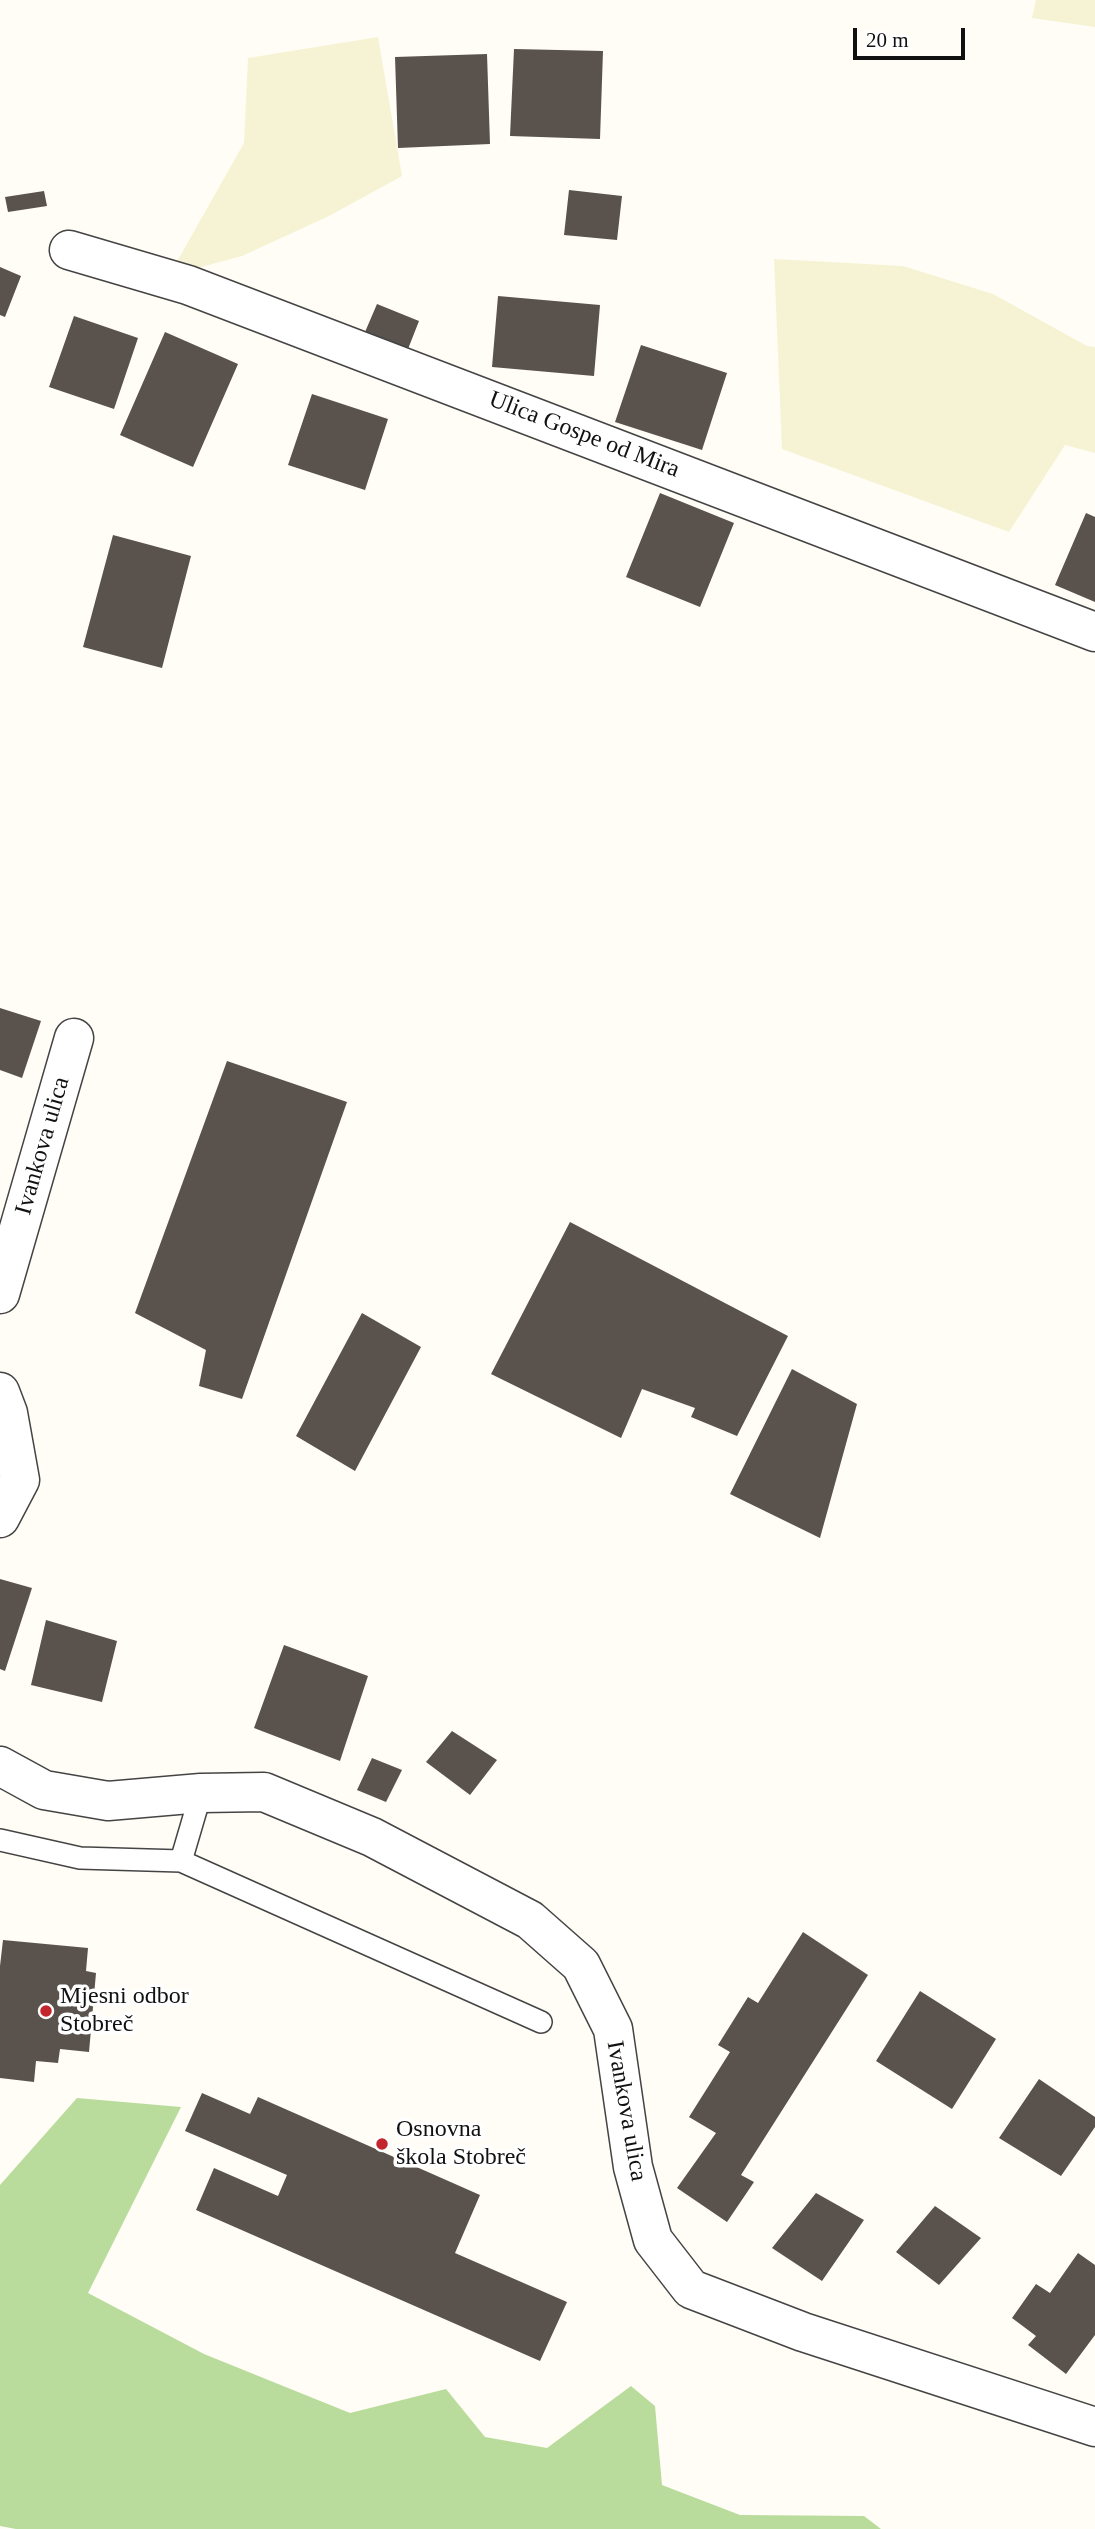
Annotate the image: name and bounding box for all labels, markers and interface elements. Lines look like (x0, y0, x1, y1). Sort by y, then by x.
scale bar (857, 14, 969, 58)
text: 20 m (866, 28, 909, 52)
street label: Ulica Gospe od Mira (485, 385, 683, 485)
street label: Ivankova ulica (10, 1074, 76, 1218)
place label: Mjesni odbor Stobreč (60, 1983, 189, 2039)
marker: Mjesni odbor Stobreč (38, 2003, 54, 2019)
street label: Ivankova ulica (599, 2039, 653, 2183)
place label: Osnovna škola Stobreč (396, 2116, 526, 2172)
marker: Osnovna škola Stobreč (374, 2136, 390, 2152)

